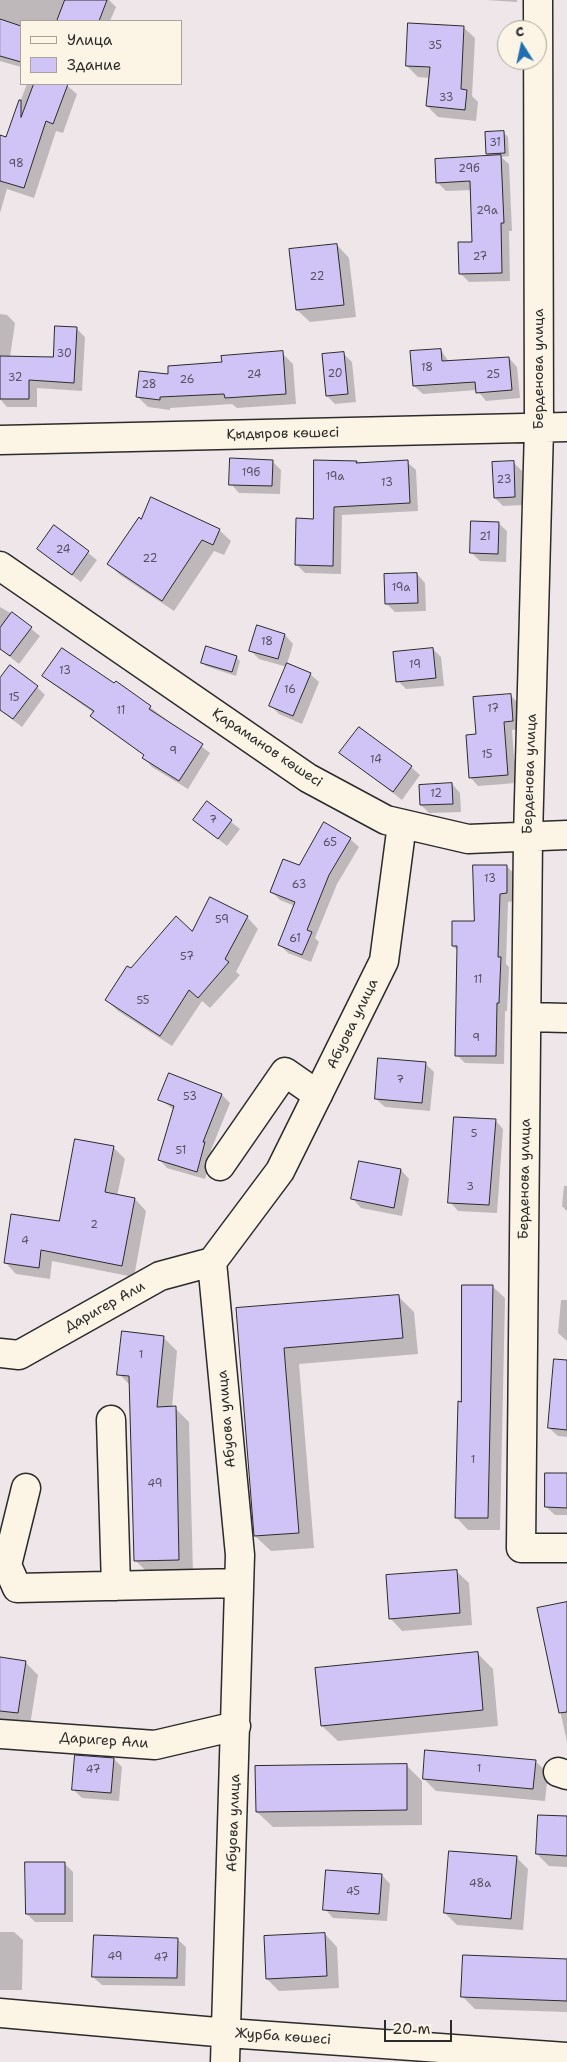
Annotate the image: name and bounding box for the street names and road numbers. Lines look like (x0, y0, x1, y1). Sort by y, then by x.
street label: Берденова улица (531, 309, 547, 429)
street label: Қыдыров көшесі (226, 425, 340, 443)
street label: Қараманов көшесі (209, 705, 325, 791)
street label: Берденова улица (519, 713, 541, 835)
street label: Абуова улица (324, 976, 382, 1072)
street label: Берденова улица (516, 1118, 534, 1240)
street label: Даригер Али (62, 1278, 148, 1336)
street label: Абуова улица (214, 1369, 240, 1469)
street label: Даригер Али (59, 1730, 149, 1752)
street label: Абуова улица (224, 1774, 244, 1872)
street label: Журба көшесі (234, 2025, 332, 2049)

